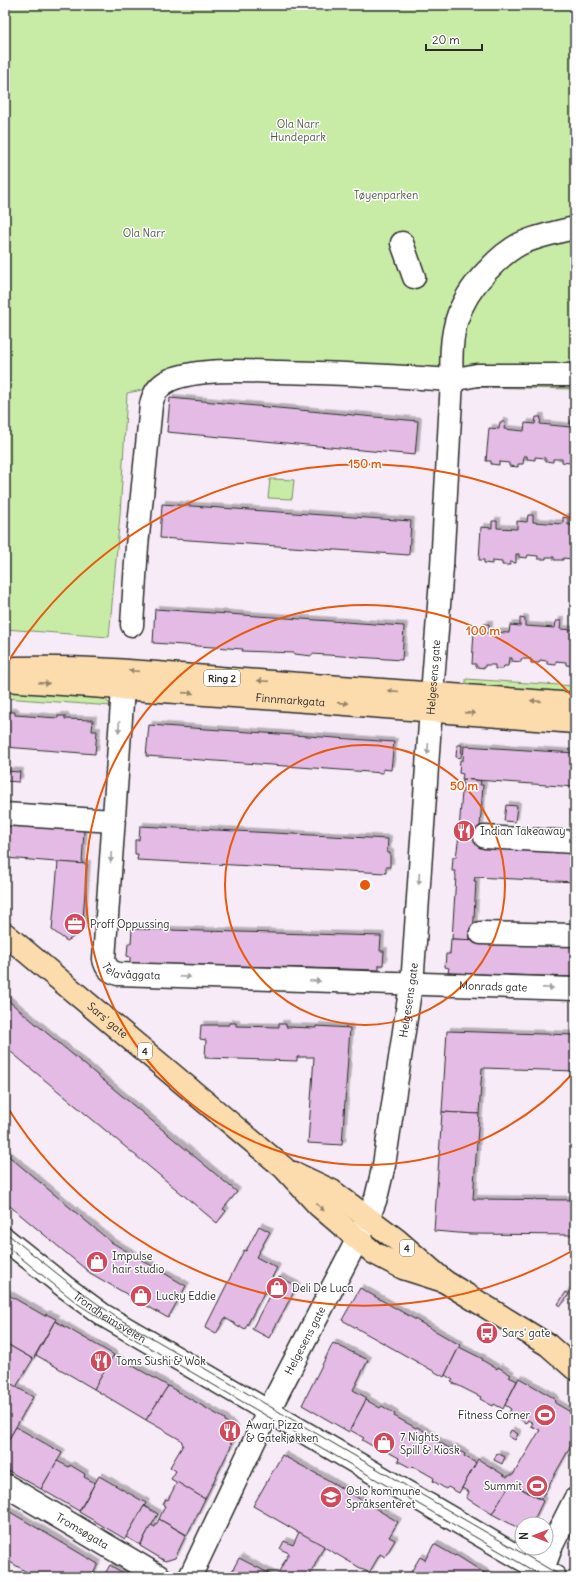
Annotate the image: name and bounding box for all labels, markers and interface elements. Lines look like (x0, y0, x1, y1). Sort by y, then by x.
scale bar (426, 26, 482, 52)
text: 20 m (432, 32, 460, 47)
park label: Ola Narr Hundepark (270, 117, 326, 144)
park label: Tøyenparken (354, 188, 418, 202)
park label: Ola Narr (123, 226, 166, 240)
text: 150 m (349, 456, 382, 471)
text: 100 m (466, 623, 500, 638)
street label: Helgesens gate (424, 639, 443, 715)
one-way arrow (128, 668, 140, 675)
road number: Ring 2 (204, 670, 240, 686)
one-way arrow (257, 677, 269, 684)
one-way arrow (38, 679, 50, 686)
one-way arrow (387, 687, 399, 694)
one-way arrow (181, 690, 194, 697)
street label: Finnmarkgata (255, 691, 326, 709)
one-way arrow (530, 698, 542, 705)
one-way arrow (337, 700, 349, 707)
one-way arrow (464, 710, 476, 717)
one-way arrow (116, 721, 123, 733)
one-way arrow (425, 743, 432, 755)
text: 50 m (450, 778, 479, 793)
restaurant icon: Indian Takeaway (451, 818, 477, 844)
place label: Indian Takeaway (480, 824, 565, 838)
one-way arrow (107, 851, 114, 863)
one-way arrow (416, 873, 423, 885)
centre of rings (358, 878, 372, 892)
office icon: Proff Oppussing (62, 911, 88, 937)
place label: Proff Oppussing (90, 917, 169, 931)
street label: Telavåggata (99, 960, 161, 982)
street label: Helgesens gate (396, 962, 421, 1038)
one-way arrow (179, 973, 191, 980)
one-way arrow (309, 978, 322, 984)
street label: Monrads gate (459, 978, 528, 994)
one-way arrow (542, 985, 555, 991)
street label: Sars' gate (85, 999, 131, 1041)
road number: 4 (138, 1043, 152, 1059)
one-way arrow (315, 1202, 325, 1212)
road number: 4 (400, 1240, 414, 1256)
shop icon: Impulse hair studio (84, 1249, 110, 1275)
place label: Impulse hair studio (112, 1249, 164, 1276)
shop icon: Deli De Luca (264, 1275, 290, 1301)
place label: Deli De Luca (292, 1281, 354, 1295)
shop icon: Lucky Eddie (128, 1283, 154, 1309)
street label: Trondheimsveien (71, 1289, 149, 1346)
place label: Lucky Eddie (156, 1289, 216, 1303)
street label: Helgesens gate (281, 1304, 329, 1377)
bus stop icon: Sars' gate (474, 1320, 500, 1346)
place label: Sars' gate (502, 1326, 551, 1340)
restaurant icon: Toms Sushi & Wok (88, 1348, 114, 1374)
place label: Toms Sushi & Wok (116, 1354, 206, 1368)
sports icon: Fitness Corner (532, 1402, 558, 1428)
place label: Fitness Corner (458, 1408, 530, 1422)
restaurant icon: Awari Pizza & Gatekjøkken (217, 1418, 243, 1444)
place label: Awari Pizza & Gatekjøkken (246, 1418, 318, 1445)
shop icon: 7 Nights Spill & Kiosk (371, 1430, 397, 1456)
place label: 7 Nights Spill & Kiosk (400, 1430, 460, 1457)
sports icon: Summit (524, 1473, 550, 1499)
place label: Summit (484, 1479, 522, 1493)
school or university icon: Oslo kommune Språksenteret (318, 1484, 344, 1510)
place label: Oslo kommune Språksenteret (346, 1484, 421, 1511)
street label: Tromsøgata (54, 1510, 111, 1552)
north arrow (514, 1516, 554, 1556)
text: N (517, 1532, 531, 1540)

